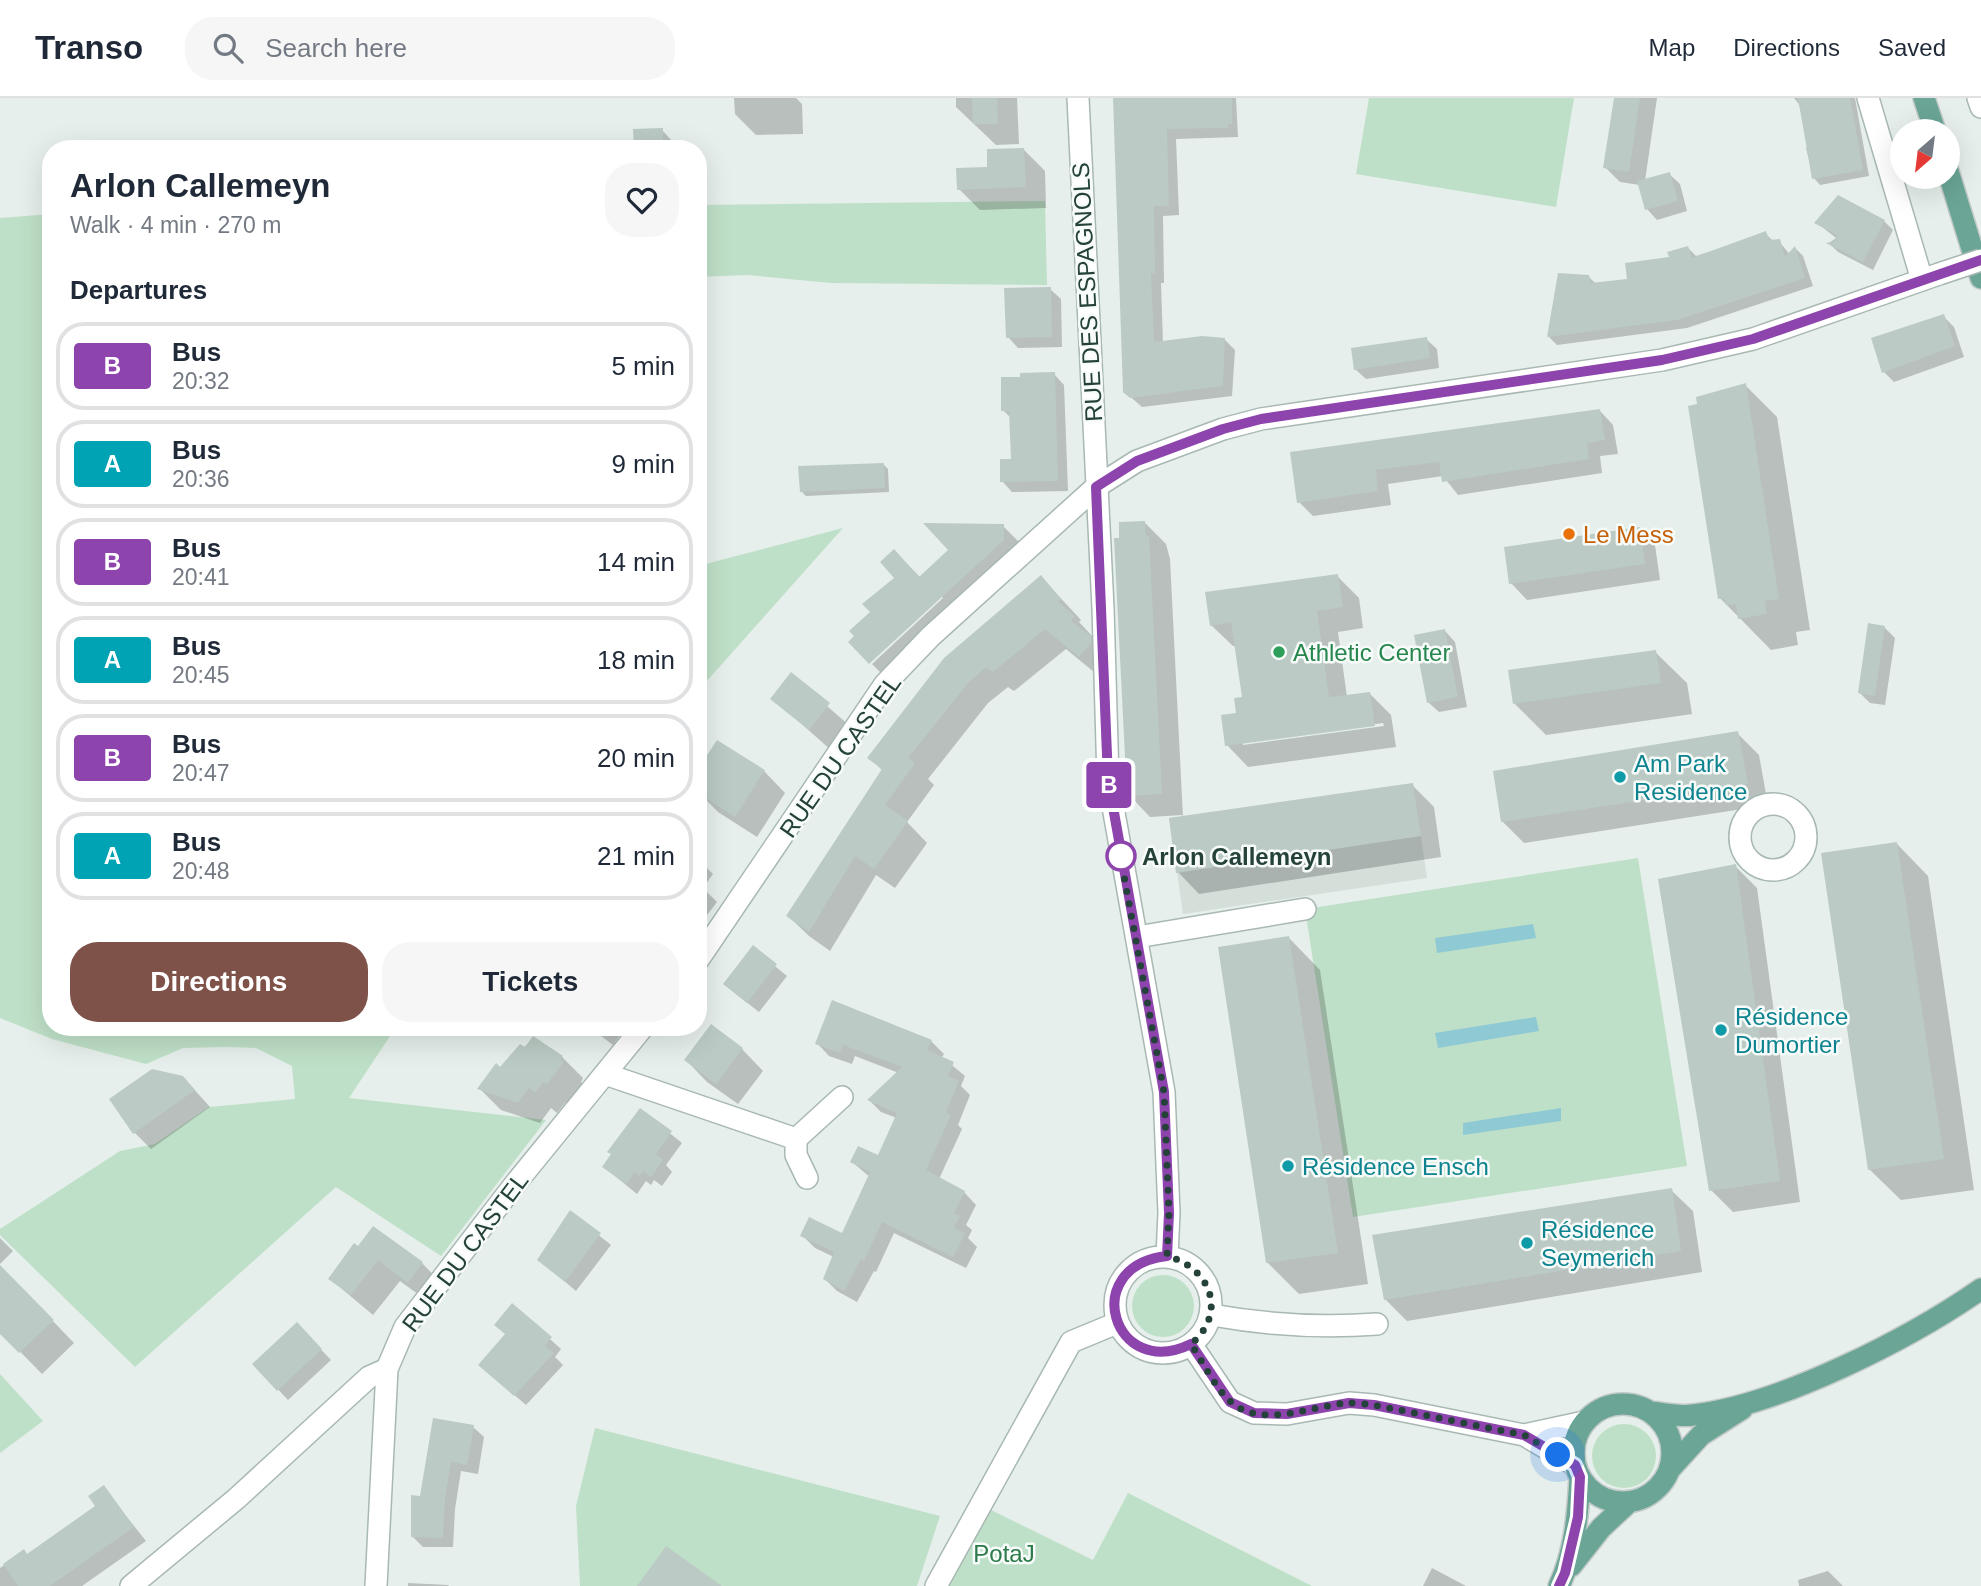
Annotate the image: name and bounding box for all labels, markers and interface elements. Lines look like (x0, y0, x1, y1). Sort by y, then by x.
search box (185, 17, 675, 80)
text: Transo (35, 29, 143, 66)
icon: search (209, 29, 247, 67)
text: Search here (265, 33, 407, 63)
text: Map (1649, 34, 1695, 61)
text: Directions (1733, 34, 1840, 61)
text: Saved (1878, 34, 1946, 61)
north arrow (1890, 119, 1960, 189)
map controls (1890, 119, 1960, 189)
street label: RUE DES ESPAGNOLS (1067, 162, 1107, 422)
button: heart (605, 163, 679, 237)
text: Arlon Callemeyn (70, 167, 330, 204)
text: Walk · 4 min · 270 m (70, 212, 281, 238)
text: Departures (70, 275, 207, 305)
text: Bus (172, 337, 221, 367)
text: 5 min (611, 351, 675, 381)
text: B (104, 352, 121, 379)
text: 20:32 (172, 368, 230, 394)
text: Bus (172, 435, 221, 465)
text: 9 min (611, 449, 675, 479)
text: A (104, 450, 121, 477)
text: 20:36 (172, 466, 230, 492)
place label: Le Mess (1583, 521, 1674, 548)
marker: Le Mess (1561, 526, 1577, 542)
text: Bus (172, 533, 221, 563)
text: 14 min (597, 547, 675, 577)
text: B (104, 548, 121, 575)
text: 20:41 (172, 564, 230, 590)
text: Bus (172, 631, 221, 661)
place label: Athletic Center (1293, 639, 1450, 666)
marker: Athletic Center (1271, 644, 1287, 660)
text: 18 min (597, 645, 675, 675)
text: A (104, 646, 121, 673)
text: 20:45 (172, 662, 230, 688)
street label: RUE DU CASTEL (774, 670, 906, 842)
text: Bus (172, 729, 221, 759)
text: 20 min (597, 743, 675, 773)
text: B (104, 744, 121, 771)
place label: Am Park Residence (1634, 750, 1747, 805)
text: 20:47 (172, 760, 230, 786)
line badge: B (1086, 762, 1132, 808)
marker: Am Park Residence (1612, 769, 1628, 785)
text: B (1100, 771, 1118, 798)
text: Bus (172, 827, 221, 857)
text: 21 min (597, 841, 675, 871)
marker: Arlon Callemeyn (1106, 841, 1136, 871)
text: A (104, 842, 121, 869)
place label: Arlon Callemeyn (1142, 843, 1331, 870)
text: 20:48 (172, 858, 230, 884)
button: Directions (70, 942, 368, 1022)
button: Tickets (382, 942, 679, 1022)
place label: Résidence Dumortier (1735, 1003, 1848, 1058)
marker: Résidence Dumortier (1713, 1022, 1729, 1038)
place label: Résidence Ensch (1302, 1153, 1489, 1180)
marker: Résidence Ensch (1280, 1158, 1296, 1174)
street label: RUE DU CASTEL (396, 1167, 534, 1337)
place label: Résidence Seymerich (1541, 1216, 1654, 1271)
marker: Résidence Seymerich (1519, 1235, 1535, 1251)
your location (1540, 1437, 1575, 1472)
park label: PotaJ (973, 1540, 1035, 1567)

